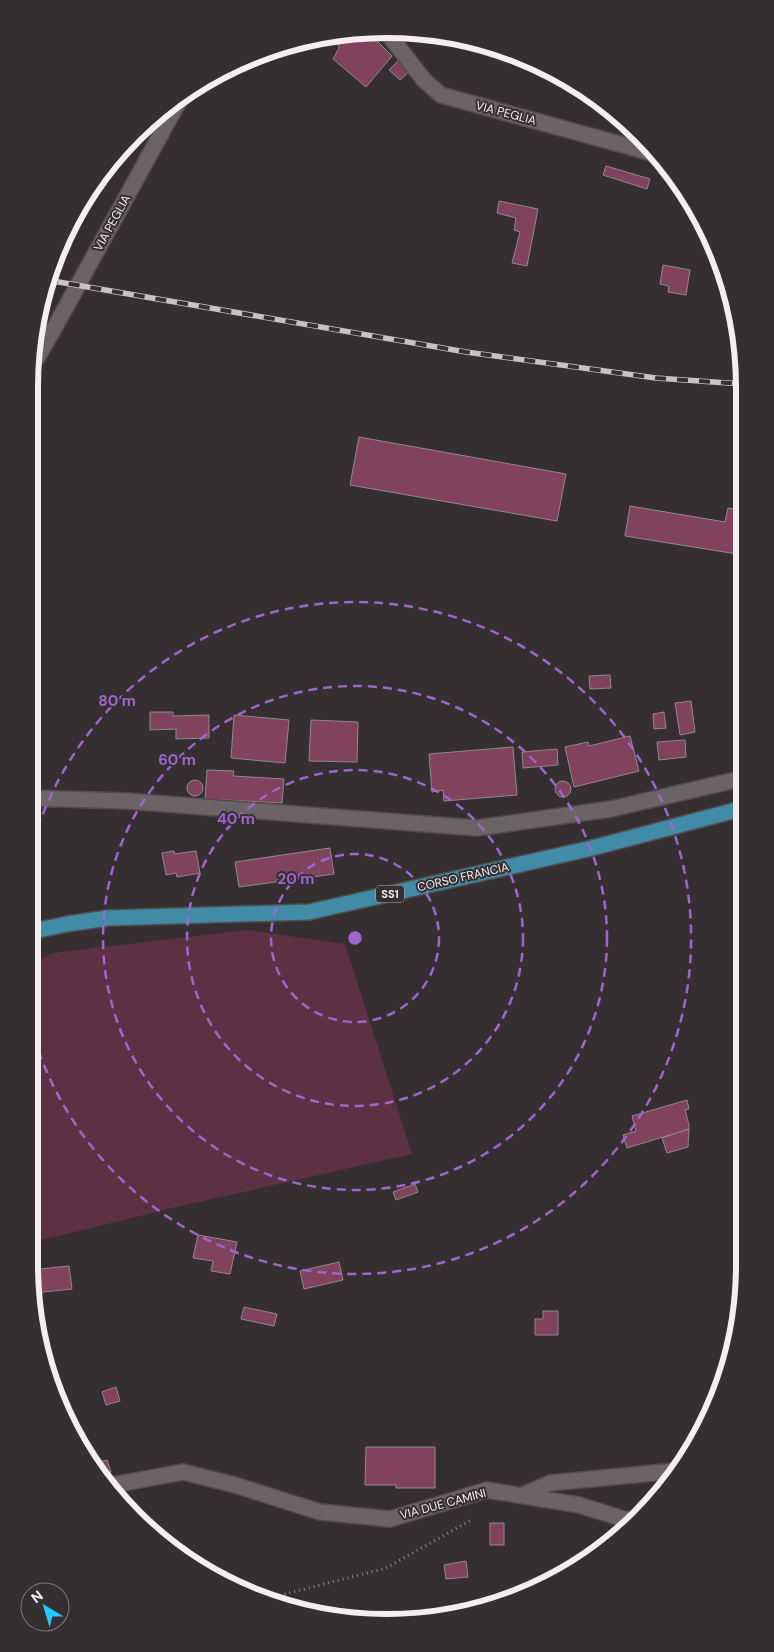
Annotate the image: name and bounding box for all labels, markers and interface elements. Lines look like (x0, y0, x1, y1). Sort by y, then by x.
street label: VIA PEGLIA (474, 97, 538, 129)
street label: VIA PEGLIA (90, 192, 134, 254)
text: 80 m (98, 691, 136, 711)
text: 60 m (158, 750, 196, 770)
text: 40 m (217, 809, 255, 829)
street label: CORSO FRANCIA (416, 859, 510, 895)
text: 20 m (278, 869, 314, 889)
road number: SS1 (376, 886, 404, 902)
centre of rings (346, 929, 364, 947)
street label: VIA DUE CAMINI (398, 1485, 488, 1523)
north arrow (20, 1582, 70, 1632)
text: N (27, 1587, 47, 1607)

